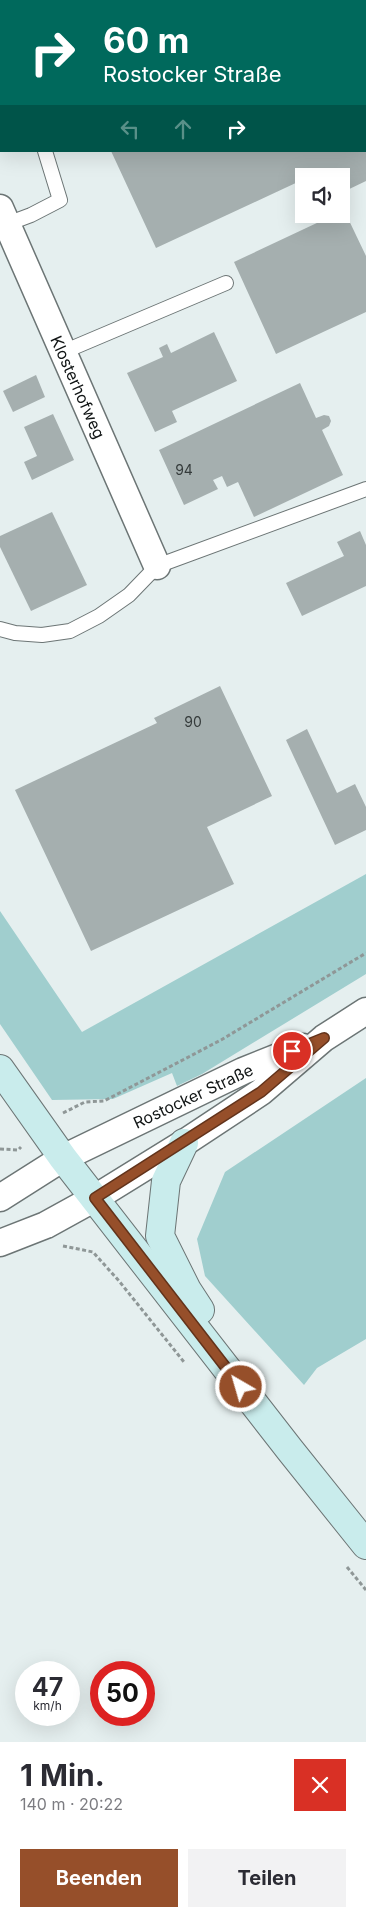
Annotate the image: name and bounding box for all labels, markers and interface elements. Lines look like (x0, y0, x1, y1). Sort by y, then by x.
text: 60 m (103, 19, 190, 61)
icon: right (20, 20, 85, 85)
text: Rostocker Straße (103, 61, 282, 87)
icon: left (116, 115, 144, 143)
icon: ahead (169, 115, 197, 143)
icon: right (222, 115, 250, 143)
map controls (295, 168, 350, 223)
button: sound (295, 168, 350, 223)
street label: Klosterhofweg (46, 332, 110, 442)
house number: 94 (175, 461, 193, 478)
house number: 90 (184, 713, 202, 730)
pin (271, 1030, 313, 1072)
icon: arrive (278, 1037, 306, 1065)
street label: Rostocker Straße (130, 1059, 256, 1133)
position arrow (214, 1360, 266, 1412)
speed limit sign: 50 (90, 1661, 155, 1726)
text: 47 (32, 1672, 63, 1702)
text: km/h (33, 1698, 62, 1713)
text: 1 Min. (20, 1757, 105, 1793)
button: close (294, 1759, 346, 1811)
text: 140 m · 20:22 (20, 1794, 123, 1814)
button: Beenden (20, 1849, 178, 1907)
button: Teilen (188, 1849, 346, 1907)

